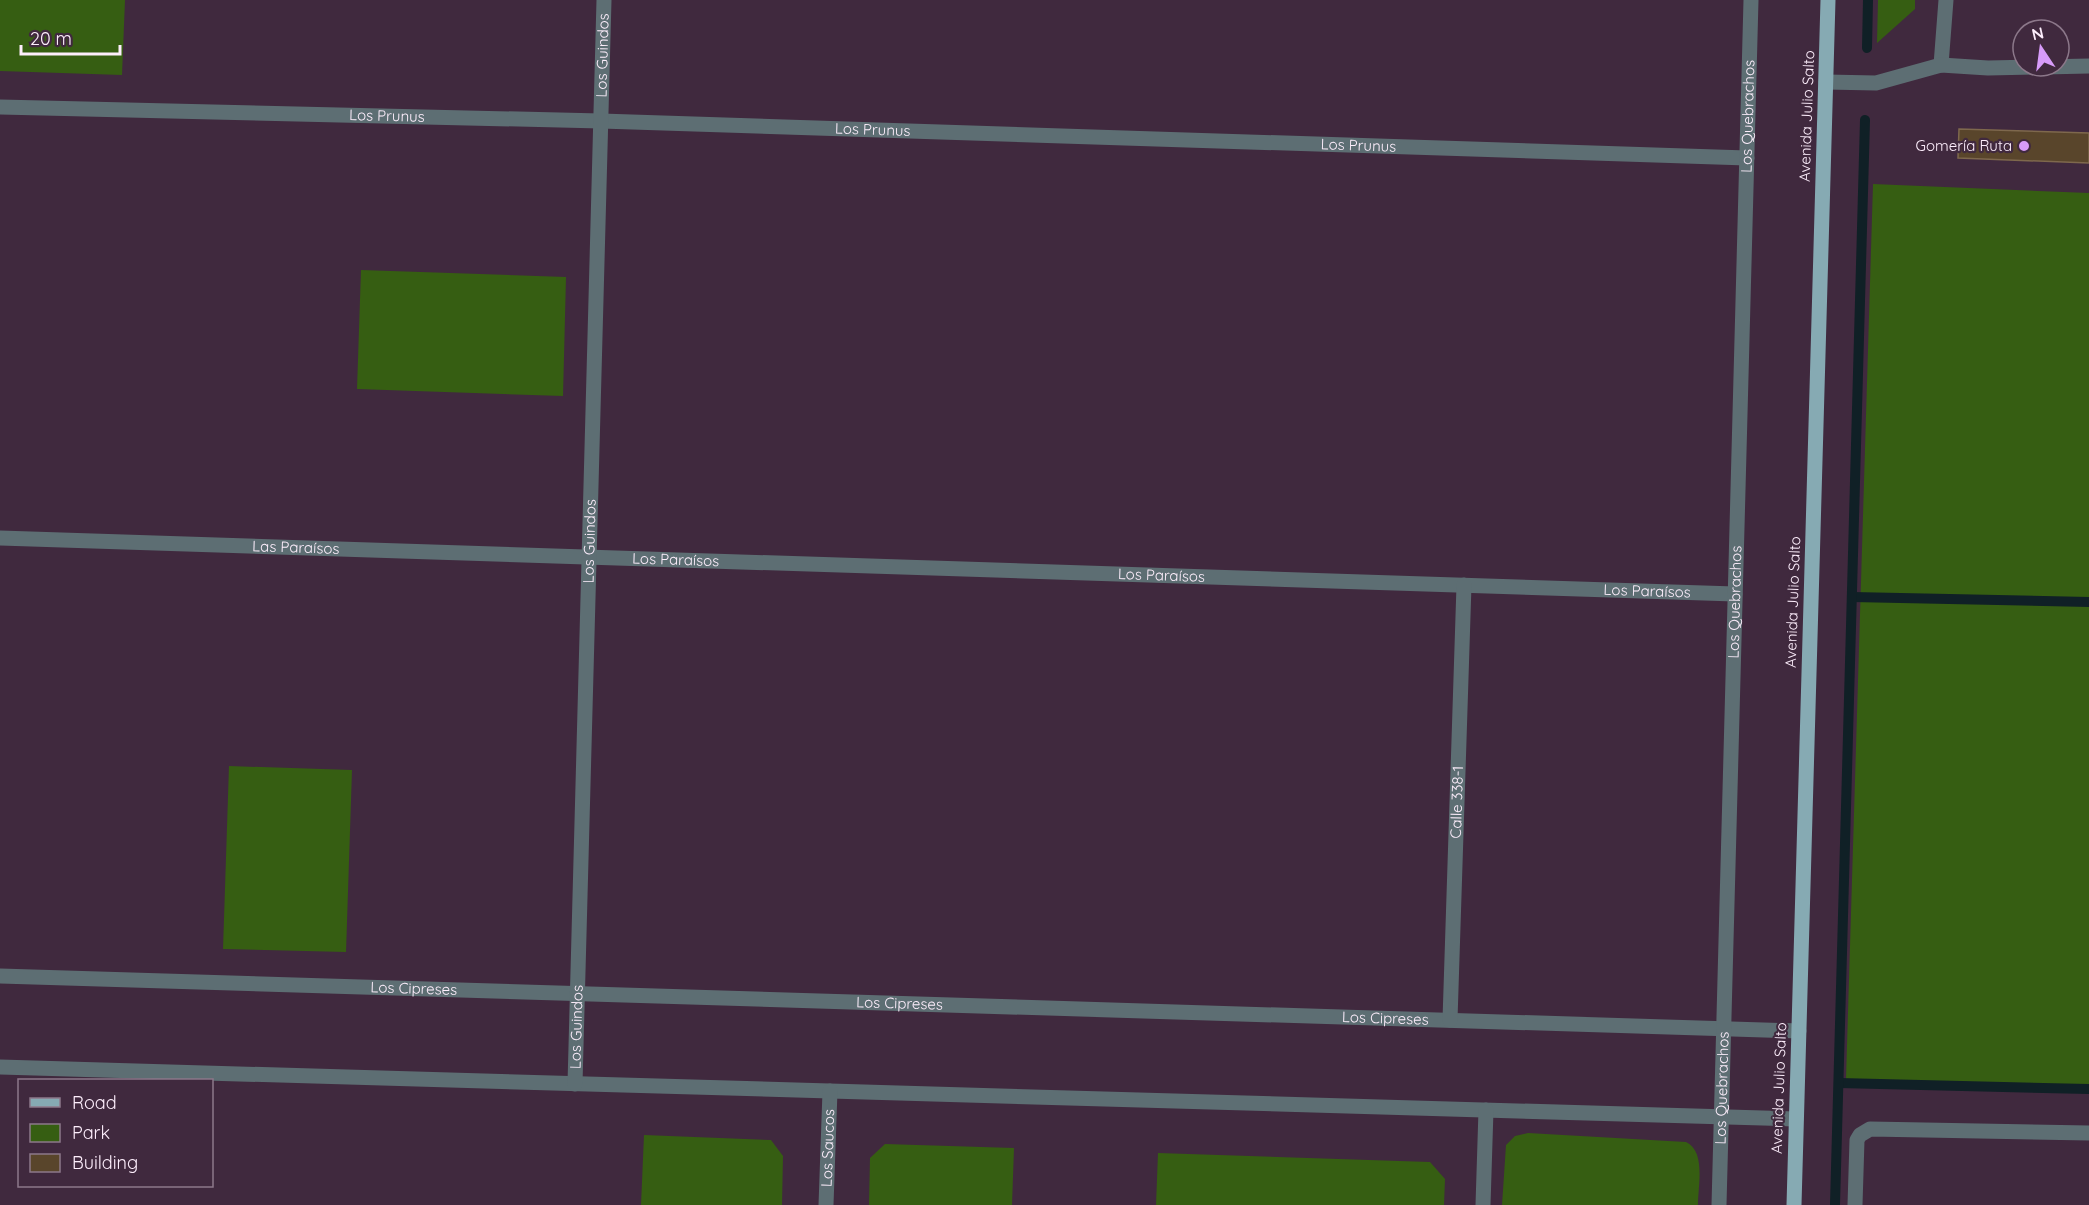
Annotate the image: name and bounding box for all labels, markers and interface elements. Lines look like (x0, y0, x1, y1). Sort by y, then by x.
street label: Los Guindos (591, 13, 613, 98)
scale bar (21, 18, 120, 56)
north arrow (2011, 18, 2071, 78)
text: N (2030, 22, 2046, 44)
text: 20 m (30, 27, 72, 50)
street label: Avenida Julio Salto (1795, 50, 1818, 182)
street label: Los Quebrachos (1736, 60, 1758, 173)
street label: Los Prunus (349, 105, 425, 126)
street label: Los Prunus (835, 119, 911, 140)
street label: Los Prunus (1320, 134, 1397, 156)
place label: Gomería Ruta (1916, 136, 2012, 155)
marker: Gomería Ruta (2017, 139, 2031, 153)
street label: Los Guindos (578, 499, 600, 584)
street label: Las Paraísos (252, 536, 340, 558)
street label: Avenida Julio Salto (1781, 536, 1804, 668)
street label: Los Quebrachos (1724, 545, 1746, 659)
street label: Los Paraísos (632, 548, 720, 570)
street label: Los Paraísos (1118, 564, 1205, 586)
street label: Los Paraísos (1603, 580, 1691, 602)
street label: Calle 338-1 (1446, 765, 1467, 839)
street label: Los Cipreses (370, 977, 458, 999)
street label: Los Guindos (565, 985, 587, 1069)
street label: Los Cipreses (856, 992, 943, 1014)
street label: Los Cipreses (1342, 1007, 1429, 1029)
street label: Avenida Julio Salto (1767, 1022, 1790, 1154)
street label: Los Quebrachos (1711, 1031, 1733, 1145)
legend (18, 1079, 213, 1187)
text: Road (72, 1091, 117, 1114)
street label: Los Saucos (817, 1109, 838, 1187)
text: Park (72, 1121, 110, 1144)
text: Building (72, 1151, 138, 1174)

